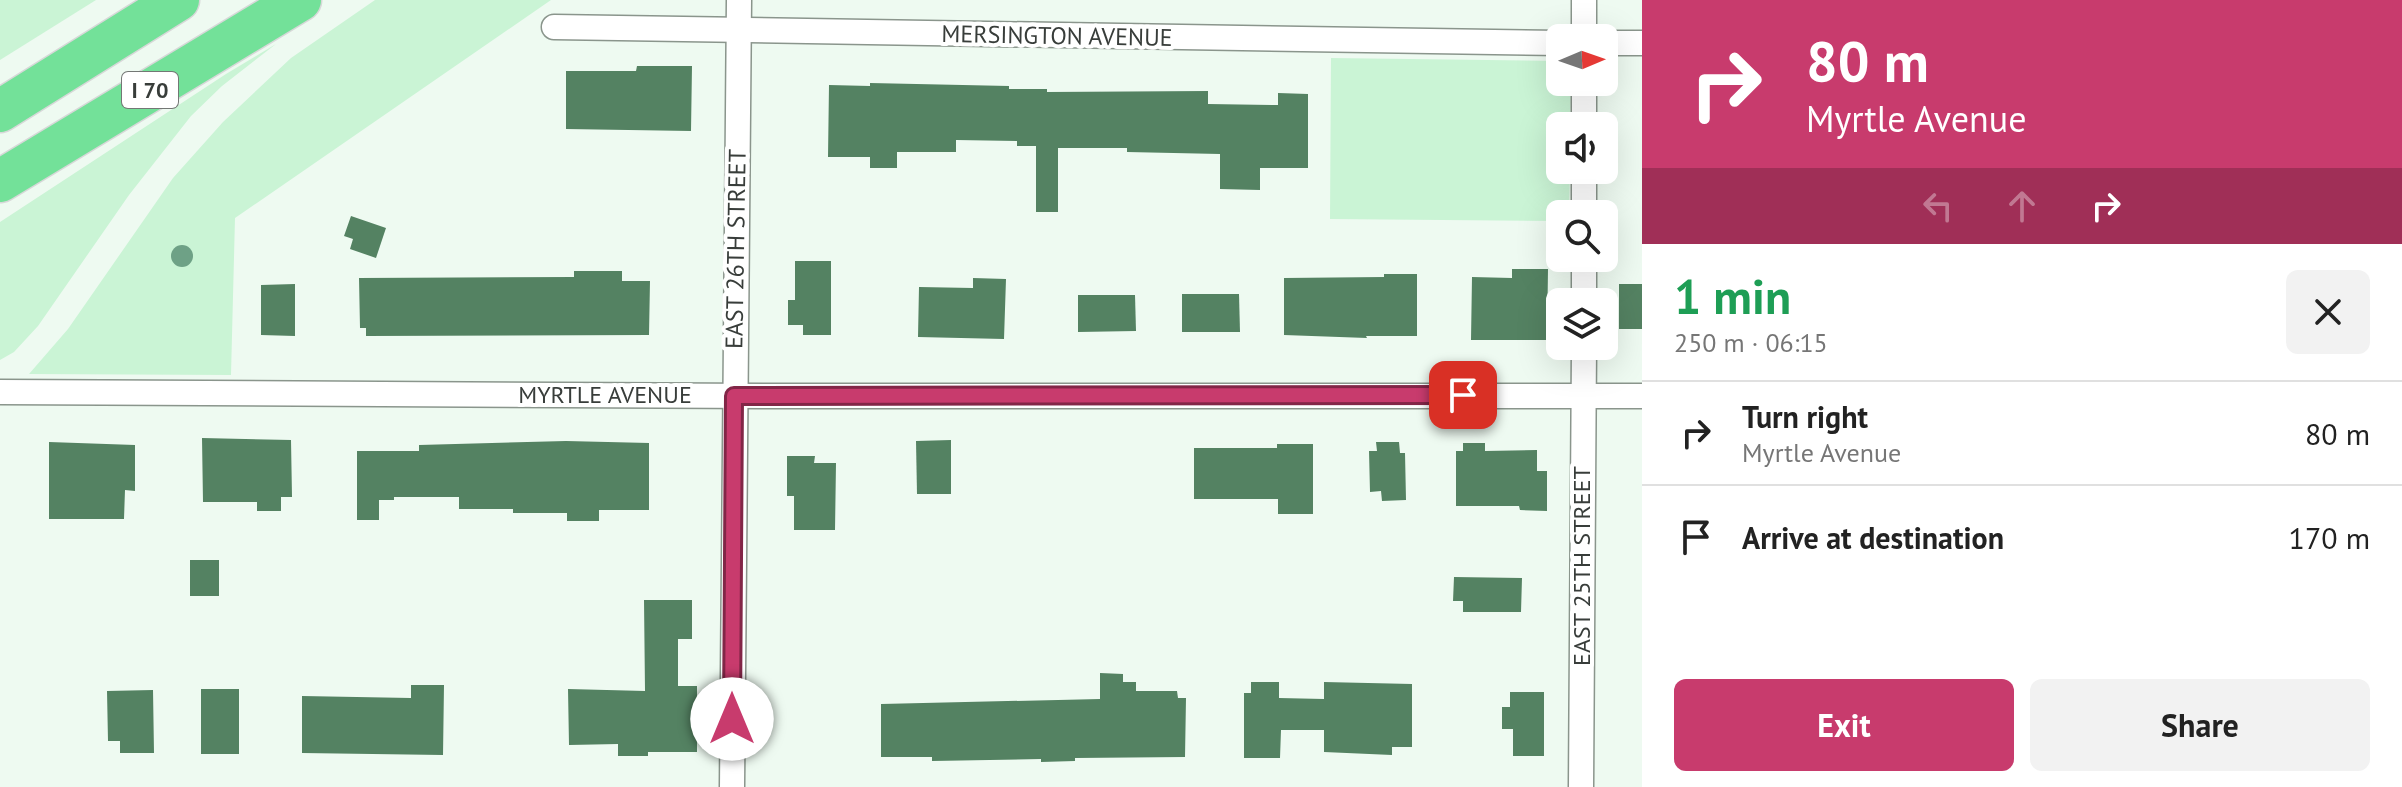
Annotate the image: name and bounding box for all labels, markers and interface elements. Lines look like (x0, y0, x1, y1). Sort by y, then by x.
street label: MERSINGTON AVENUE (941, 18, 1173, 53)
north arrow (1546, 24, 1618, 96)
map controls (1546, 24, 1618, 360)
text: 80 m (1806, 25, 1929, 97)
icon: right (1674, 32, 1778, 136)
road number: I 70 (122, 72, 178, 108)
text: Myrtle Avenue (1806, 95, 2026, 142)
button: sound (1546, 112, 1618, 184)
street label: EAST 26TH STREET (718, 149, 753, 349)
icon: left (1916, 184, 1960, 228)
icon: ahead (2000, 184, 2044, 228)
icon: right (2084, 184, 2128, 228)
button: search (1546, 200, 1618, 272)
text: 1 min (1674, 265, 1791, 327)
button: close (2286, 270, 2370, 354)
button: layers (1546, 288, 1618, 360)
text: 250 m · 06:15 (1674, 326, 1828, 359)
pin (1429, 361, 1497, 429)
icon: arrive (1441, 373, 1485, 417)
street label: MYRTLE AVENUE (518, 379, 692, 410)
text: Turn right (1742, 397, 1868, 436)
icon: right (1674, 411, 1718, 455)
text: 80 m (2305, 414, 2370, 453)
text: Myrtle Avenue (1742, 436, 1901, 469)
street label: EAST 25TH STREET (1566, 466, 1597, 666)
icon: arrive (1674, 515, 1718, 559)
text: Arrive at destination (1742, 518, 2004, 557)
text: 170 m (2289, 518, 2370, 557)
position arrow (690, 677, 774, 761)
button: Exit (1674, 679, 2014, 771)
button: Share (2030, 679, 2370, 771)

